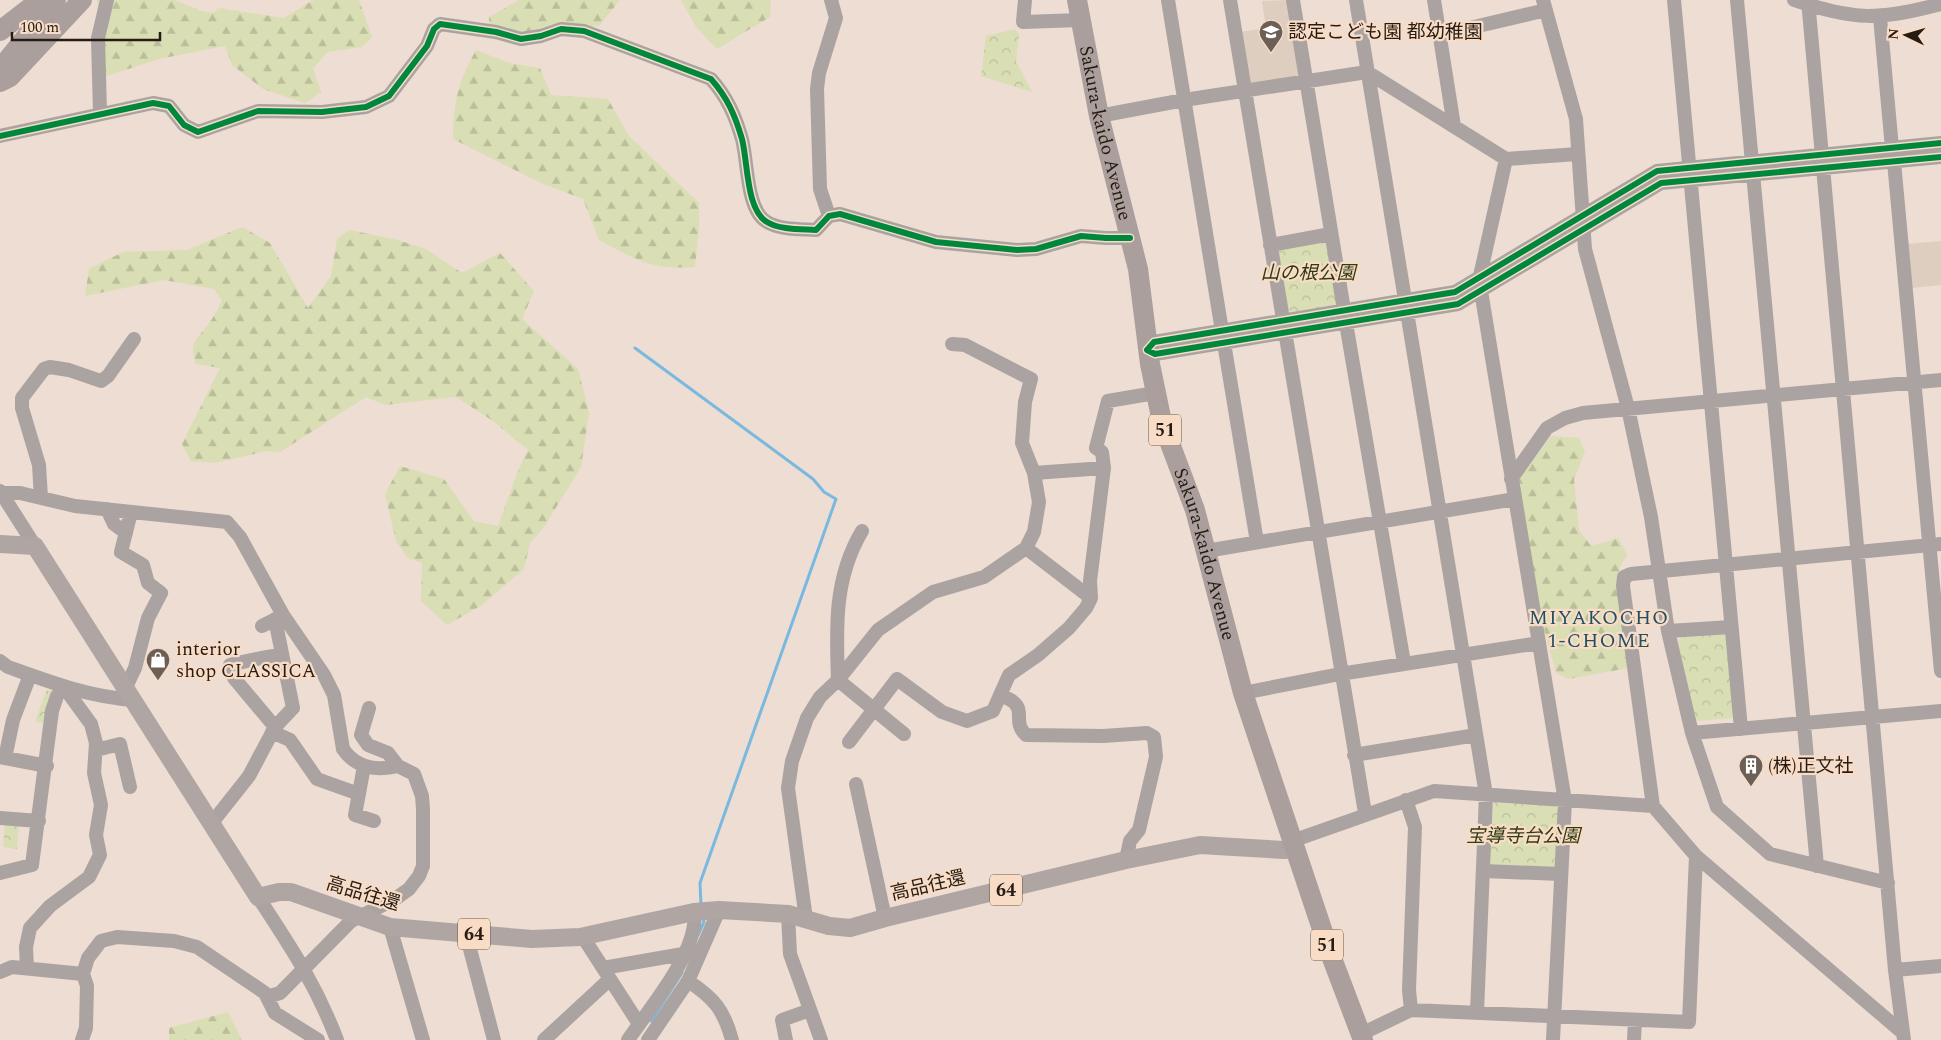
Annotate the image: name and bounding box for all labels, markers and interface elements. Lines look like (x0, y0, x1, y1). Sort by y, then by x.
scale bar (12, 10, 160, 42)
north arrow (1881, 10, 1931, 60)
text: 100 m (20, 16, 59, 39)
place label: 認定こども園 都幼稚園 (1288, 18, 1483, 47)
school or university icon: 認定こども園 都幼稚園 (1258, 19, 1284, 53)
text: N (1883, 27, 1905, 41)
street label: Sakura-kaido Avenue (1071, 43, 1140, 223)
park label: 山の根公園 (1260, 259, 1358, 288)
road number: 51 (1149, 414, 1181, 446)
street label: Sakura-kaido Avenue (1166, 464, 1243, 644)
district label: MIYAKOCHO 1-CHOME (1529, 603, 1669, 656)
place label: interior shop CLASSICA (176, 635, 316, 686)
shop icon: interior shop CLASSICA (145, 647, 171, 681)
place label: (株)正文社 (1768, 752, 1854, 781)
building icon: (株)正文社 (1738, 753, 1764, 787)
park label: 宝導寺台公園 (1466, 822, 1583, 851)
street label: 高品往還 (888, 863, 968, 909)
street label: 高品往還 (322, 869, 404, 919)
road number: 64 (990, 874, 1022, 906)
road number: 64 (458, 919, 490, 950)
road number: 51 (1311, 930, 1343, 960)

